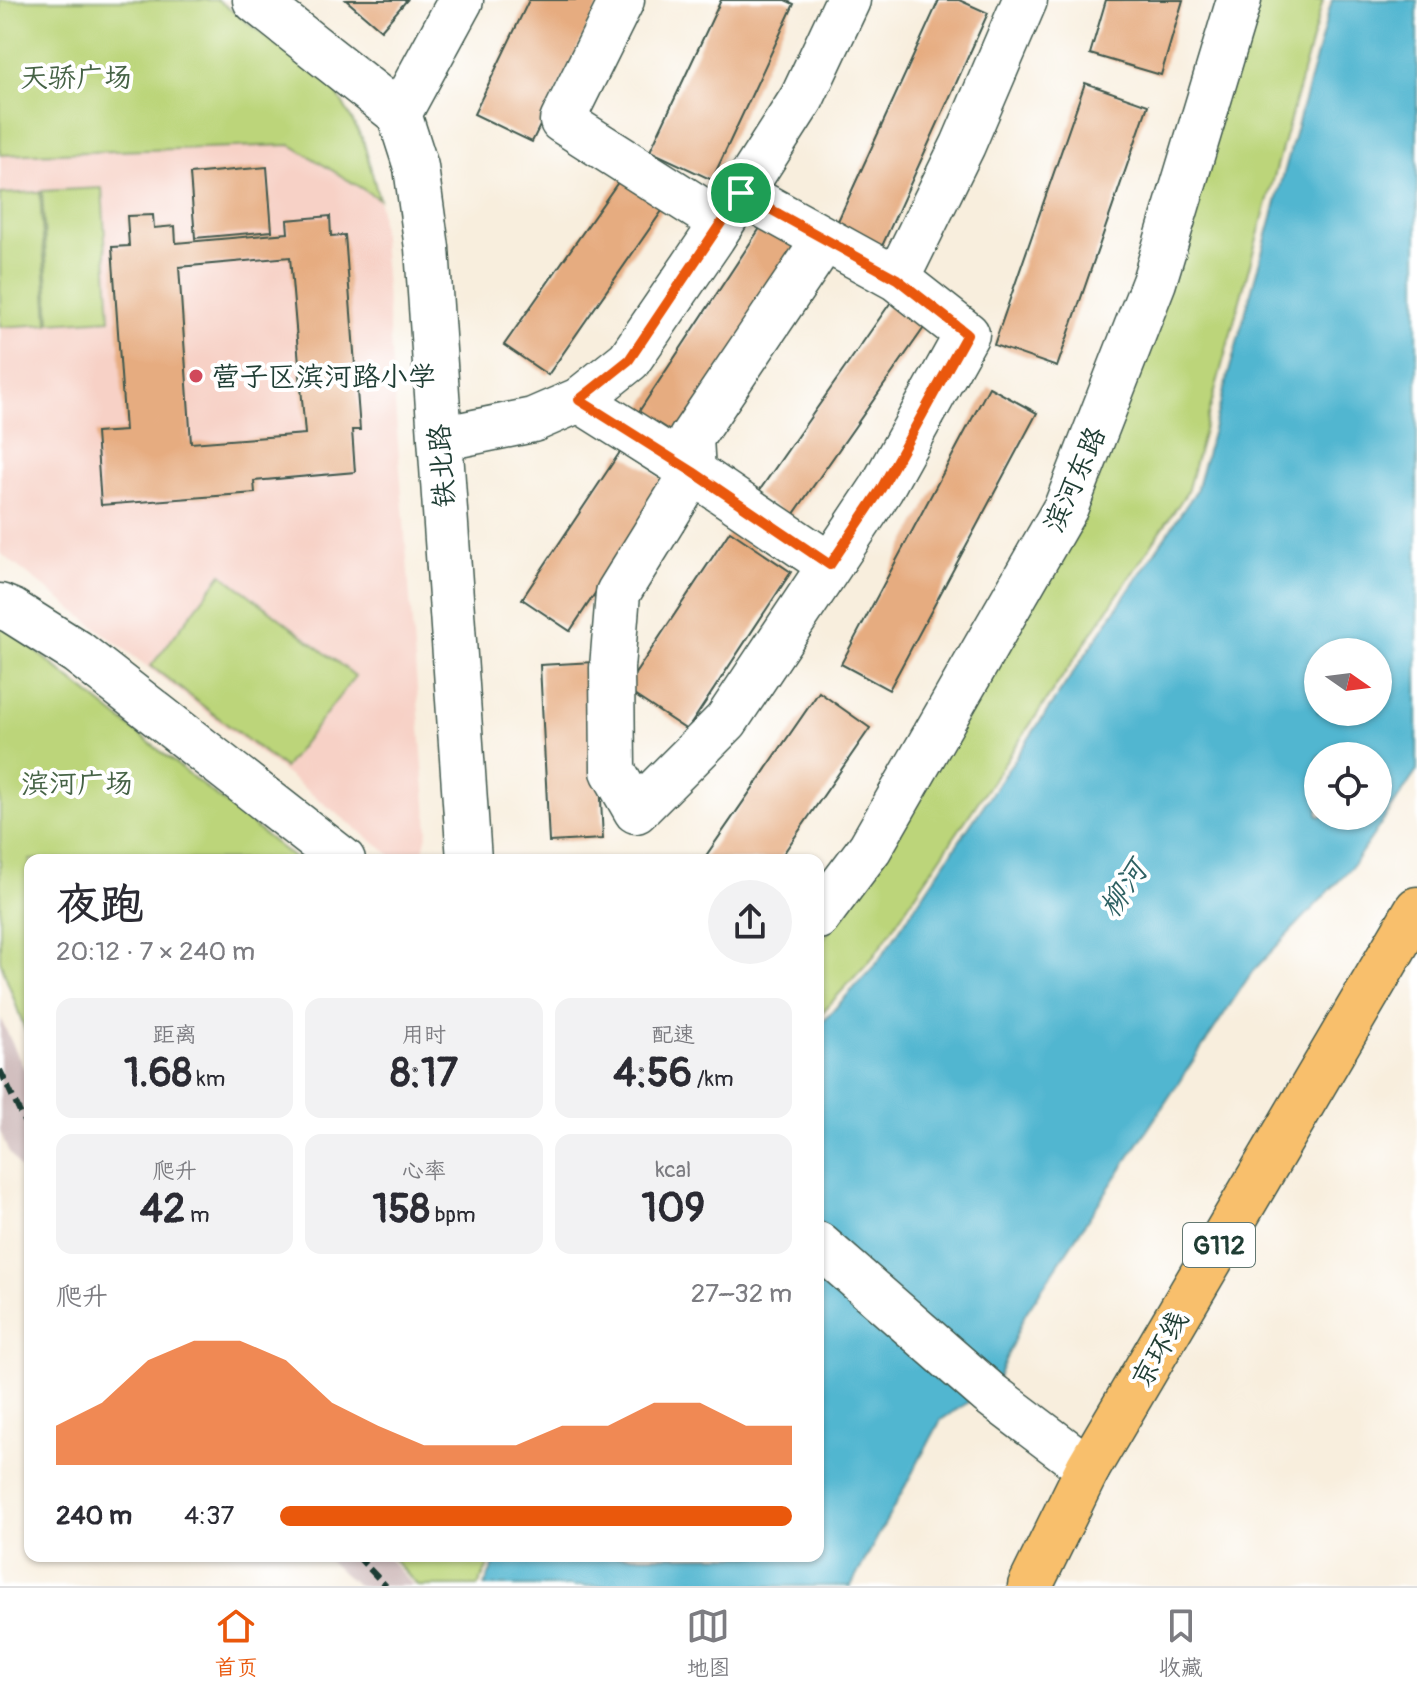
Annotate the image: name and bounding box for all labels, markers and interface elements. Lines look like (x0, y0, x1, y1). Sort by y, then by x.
park label: 天骄广场 (20, 61, 132, 96)
pin (707, 159, 775, 227)
icon: arrive (719, 171, 763, 215)
place label: 营子区滨河路小学 (212, 360, 436, 395)
marker: 营子区滨河路小学 (187, 367, 205, 385)
street label: 滨河东路 (1037, 421, 1114, 538)
street label: 铁北路 (422, 423, 463, 509)
north arrow (1304, 638, 1392, 726)
map controls (1304, 638, 1392, 830)
button: locate (1304, 742, 1392, 830)
park label: 滨河广场 (21, 767, 133, 802)
water label: 柳河 (1091, 850, 1158, 924)
text: 夜跑 (56, 878, 144, 933)
button: share (708, 880, 792, 964)
text: 20:12 · 7 × 240 m (56, 936, 255, 968)
text: 距离 (153, 1021, 197, 1049)
text: 用时 (402, 1021, 446, 1049)
text: 配速 (651, 1021, 695, 1049)
text: 1.68 (124, 1049, 192, 1098)
text: 8:17 (390, 1049, 458, 1098)
text: 4:56 (613, 1049, 692, 1098)
text: km (192, 1065, 225, 1093)
text: /km (692, 1065, 733, 1093)
text: kcal (655, 1156, 691, 1184)
text: 爬升 (153, 1157, 197, 1185)
text: 心率 (402, 1157, 446, 1185)
text: 109 (642, 1184, 705, 1233)
text: 42 (140, 1185, 185, 1234)
text: 158 (373, 1185, 430, 1234)
text: m (185, 1201, 210, 1229)
text: bpm (430, 1201, 475, 1229)
road number: G112 (1183, 1223, 1255, 1267)
text: 27–32 m (691, 1278, 792, 1310)
text: 爬升 (56, 1281, 108, 1313)
street label: 京环线 (1124, 1305, 1196, 1395)
text: 240 m (56, 1500, 132, 1532)
text: 4:37 (184, 1500, 234, 1532)
tab: 首页 (214, 1604, 258, 1682)
tab: 地图 (686, 1604, 731, 1682)
tab: 收藏 (1159, 1604, 1203, 1682)

